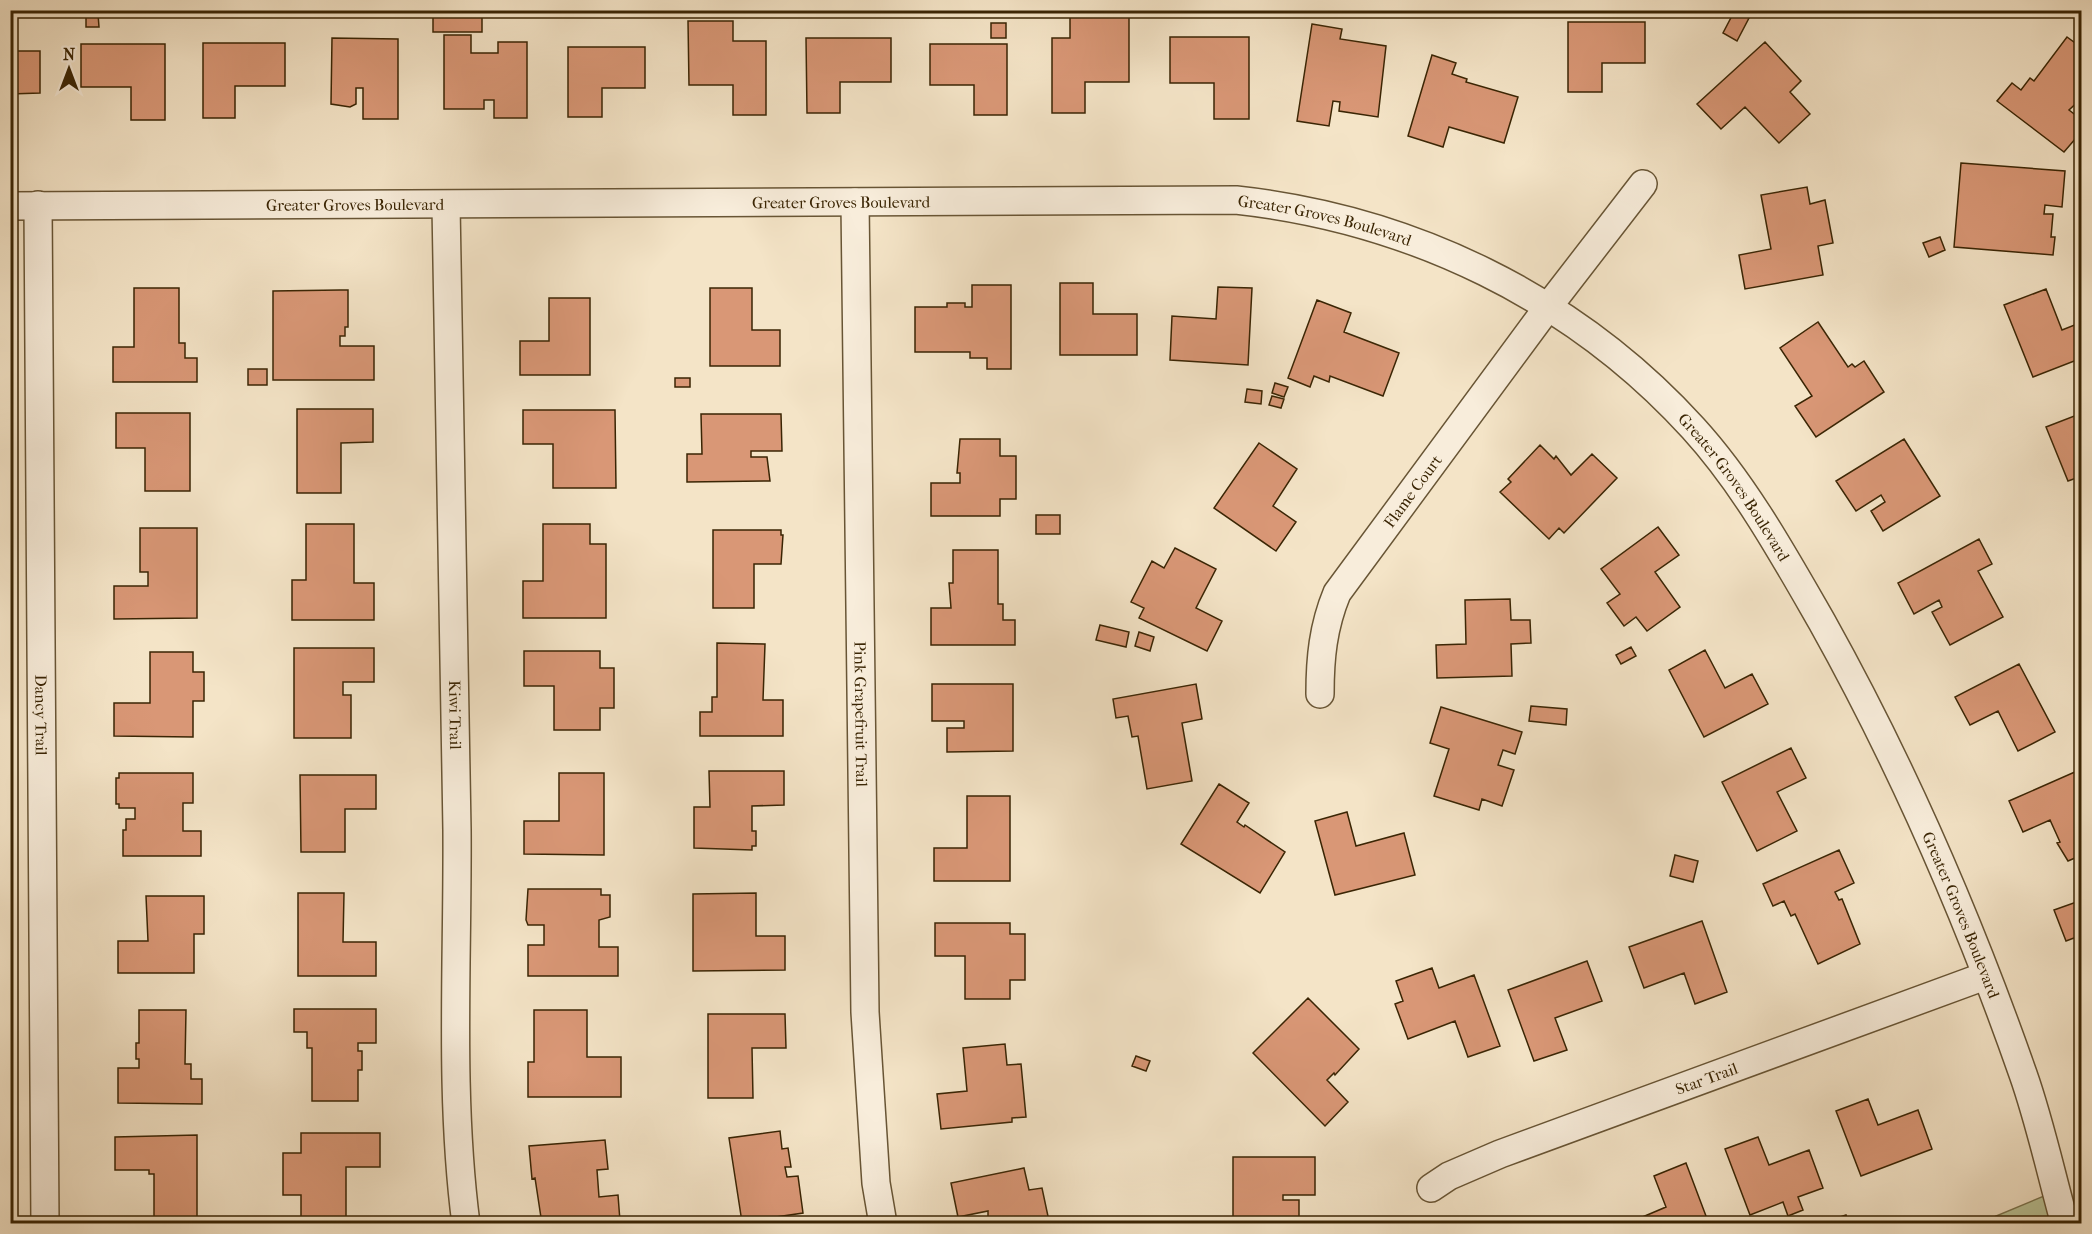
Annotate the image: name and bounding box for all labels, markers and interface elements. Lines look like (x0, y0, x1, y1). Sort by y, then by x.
north arrow (39, 39, 99, 99)
text: N (63, 45, 76, 64)
street label: Greater Groves Boulevard (1237, 191, 1415, 250)
street label: Greater Groves Boulevard (752, 192, 930, 212)
street label: Greater Groves Boulevard (266, 194, 444, 214)
street label: Greater Groves Boulevard (1674, 409, 1794, 564)
street label: Flame Court (1379, 451, 1446, 531)
street label: Pink Grapefruit Trail (851, 641, 872, 787)
street label: Dancy Trail (32, 674, 51, 756)
street label: Kiwi Trail (446, 680, 466, 750)
street label: Greater Groves Boulevard (1919, 829, 2004, 1001)
street label: Star Trail (1673, 1058, 1741, 1098)

